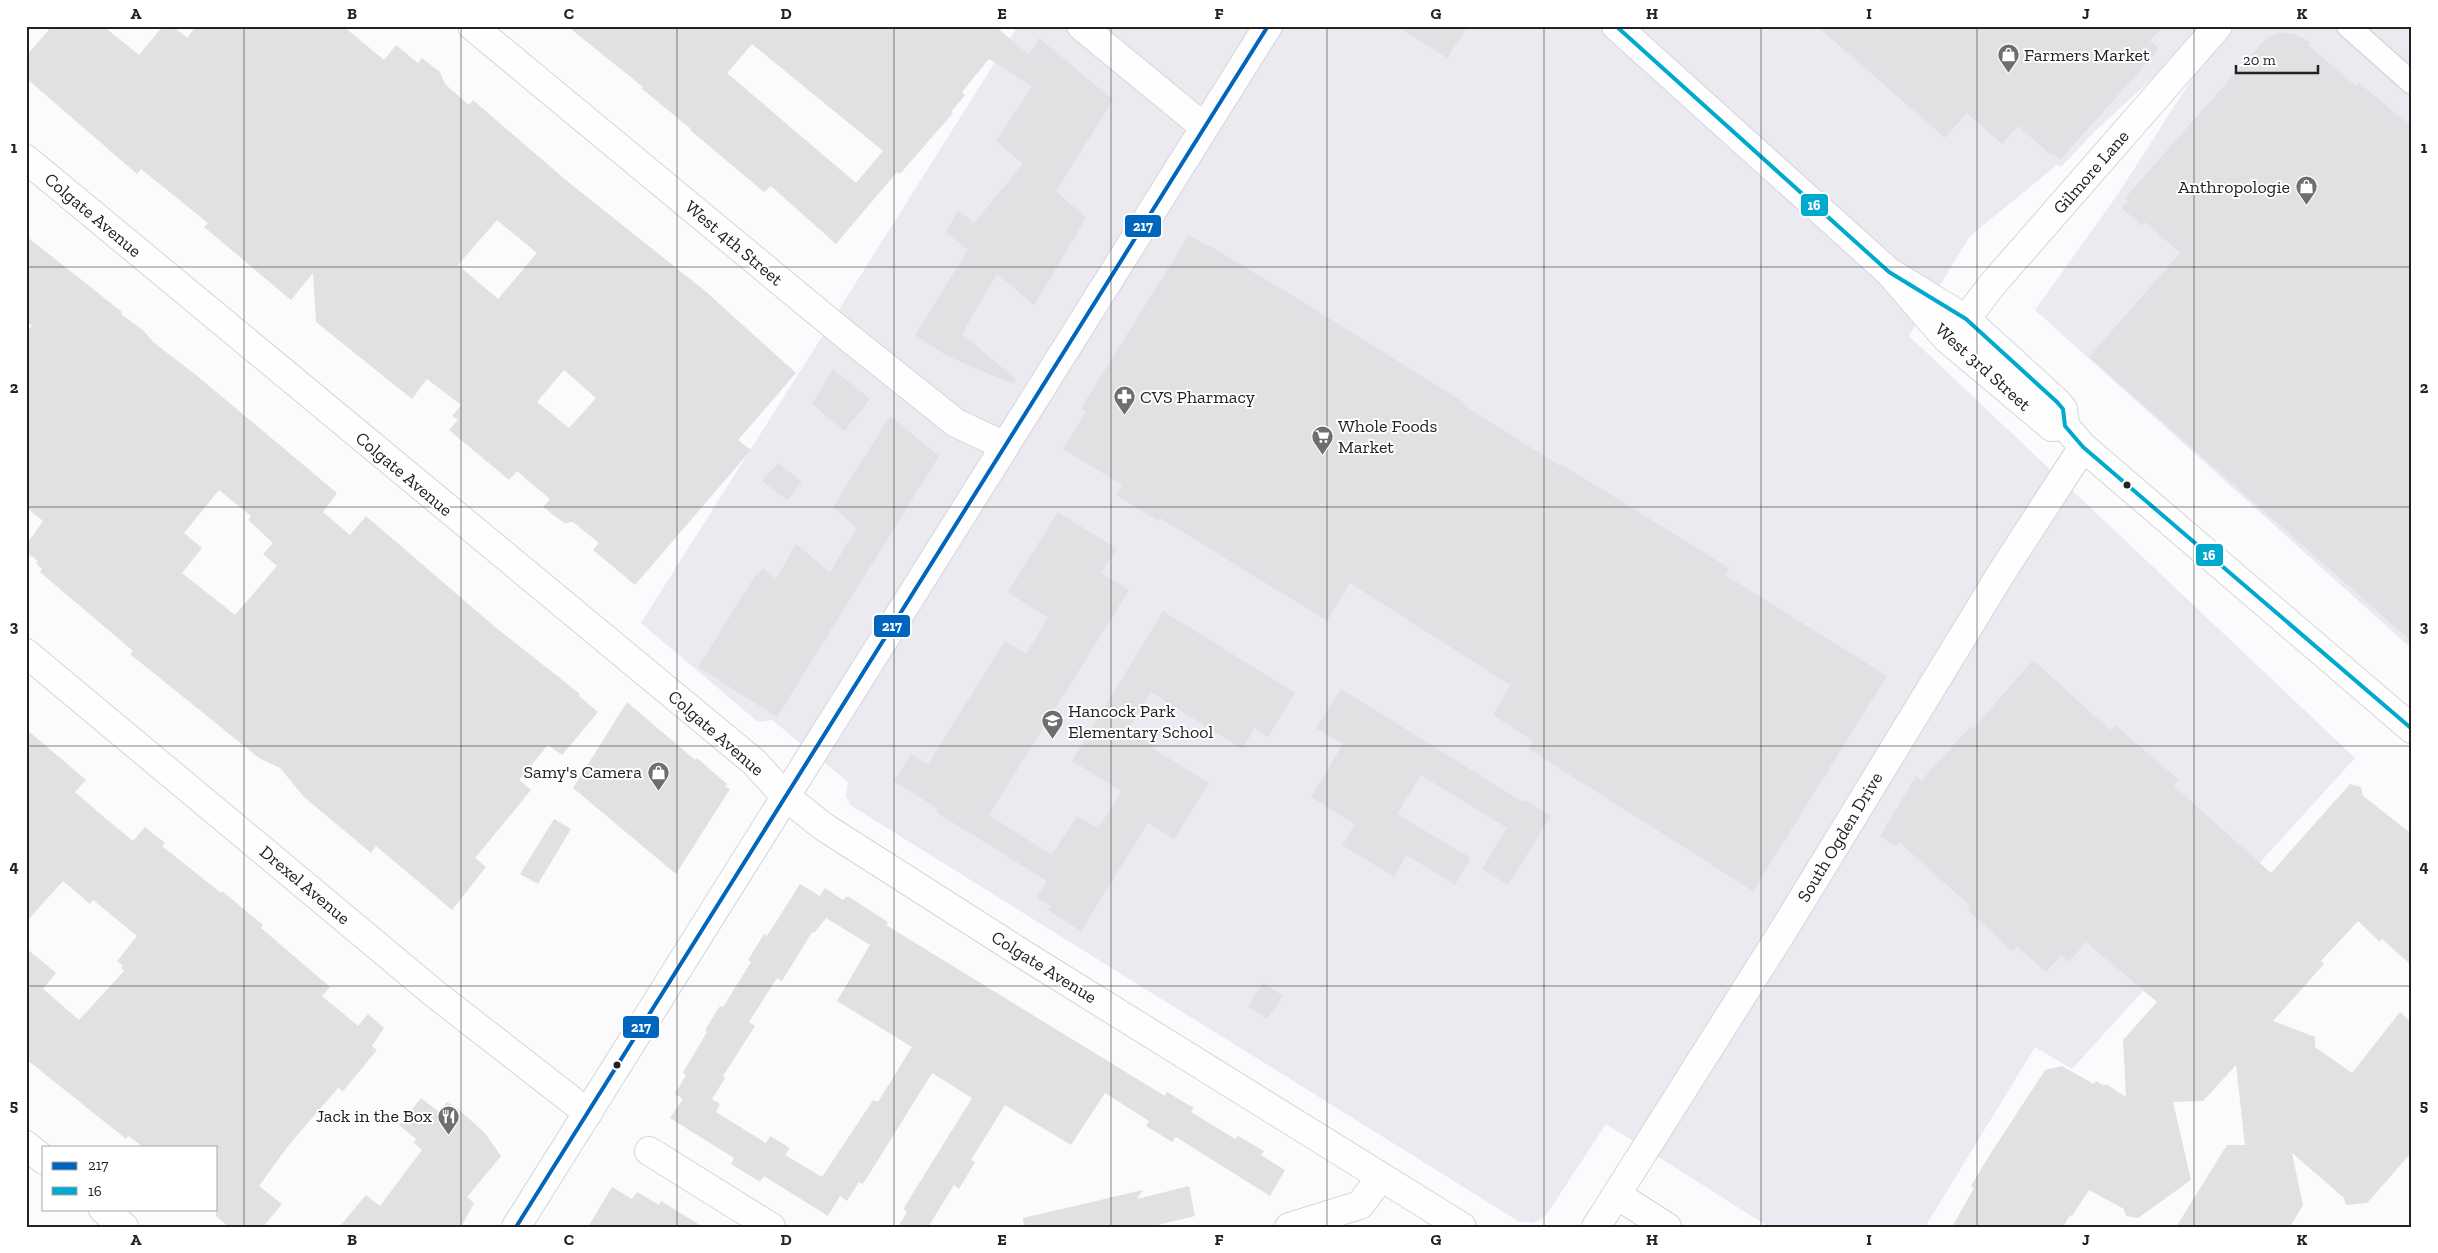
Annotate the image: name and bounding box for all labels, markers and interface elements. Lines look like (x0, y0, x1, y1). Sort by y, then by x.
text: A (131, 4, 142, 23)
text: B (347, 4, 357, 23)
text: C (564, 4, 574, 23)
text: D (780, 4, 792, 23)
text: E (997, 4, 1007, 23)
text: F (1214, 4, 1224, 23)
text: G (1431, 4, 1442, 23)
text: H (1646, 4, 1658, 23)
text: I (1866, 4, 1872, 23)
text: J (2082, 4, 2090, 23)
text: K (2297, 4, 2308, 23)
scale bar (2236, 42, 2318, 74)
shop icon: Farmers Market (1996, 43, 2020, 74)
place label: Farmers Market (2024, 44, 2150, 66)
text: 20 m (2243, 51, 2276, 69)
street label: Gilmore Lane (2048, 125, 2134, 219)
text: 1 (11, 138, 18, 157)
text: 1 (2421, 138, 2428, 157)
street label: Colgate Avenue (40, 168, 146, 262)
shop icon: Anthropologie (2294, 175, 2318, 206)
place label: Anthropologie (2178, 176, 2290, 198)
line badge: 16 (1800, 193, 1829, 217)
street label: West 4th Street (681, 196, 788, 290)
text: 16 (1807, 197, 1821, 214)
line badge: 217 (1124, 214, 1162, 238)
text: 217 (1133, 218, 1153, 235)
street label: West 3rd Street (1931, 318, 2036, 416)
text: 2 (10, 378, 19, 397)
text: 2 (2420, 378, 2429, 397)
pharmacy icon: CVS Pharmacy (1112, 385, 1136, 416)
place label: CVS Pharmacy (1140, 386, 1256, 408)
place label: Whole Foods Market (1338, 415, 1437, 458)
supermarket icon: Whole Foods Market (1310, 424, 1334, 455)
street label: Colgate Avenue (351, 427, 457, 521)
unlabelled marker (2122, 480, 2132, 490)
line badge: 16 (2195, 543, 2224, 567)
text: 16 (2202, 547, 2216, 564)
line badge: 217 (873, 614, 911, 638)
text: 3 (10, 617, 19, 636)
text: 3 (2420, 617, 2429, 636)
text: 217 (882, 618, 902, 635)
street label: Colgate Avenue (664, 685, 768, 781)
place label: Hancock Park Elementary School (1068, 700, 1213, 743)
school or university icon: Hancock Park Elementary School (1040, 709, 1064, 740)
shop icon: Samy's Camera (646, 760, 670, 791)
place label: Samy's Camera (523, 761, 642, 783)
street label: South Ogden Drive (1793, 768, 1887, 906)
street label: Drexel Avenue (255, 841, 355, 929)
text: 4 (9, 857, 19, 876)
text: 4 (2419, 857, 2429, 876)
street label: Colgate Avenue (987, 926, 1101, 1008)
line badge: 217 (622, 1015, 660, 1039)
text: 217 (631, 1019, 651, 1036)
unlabelled marker (612, 1060, 622, 1070)
text: 5 (10, 1096, 18, 1115)
text: 5 (2420, 1096, 2428, 1115)
restaurant icon: Jack in the Box (436, 1104, 460, 1135)
place label: Jack in the Box (316, 1105, 432, 1127)
legend (42, 1146, 218, 1210)
text: 217 (88, 1156, 108, 1174)
text: 16 (88, 1182, 102, 1200)
text: A (131, 1230, 142, 1249)
text: B (347, 1230, 357, 1249)
text: C (564, 1230, 574, 1249)
text: D (780, 1230, 792, 1249)
text: E (997, 1230, 1007, 1249)
text: F (1214, 1230, 1224, 1249)
text: G (1431, 1230, 1442, 1249)
text: H (1646, 1230, 1658, 1249)
text: I (1866, 1230, 1872, 1249)
text: J (2082, 1230, 2090, 1249)
text: K (2297, 1230, 2308, 1249)

